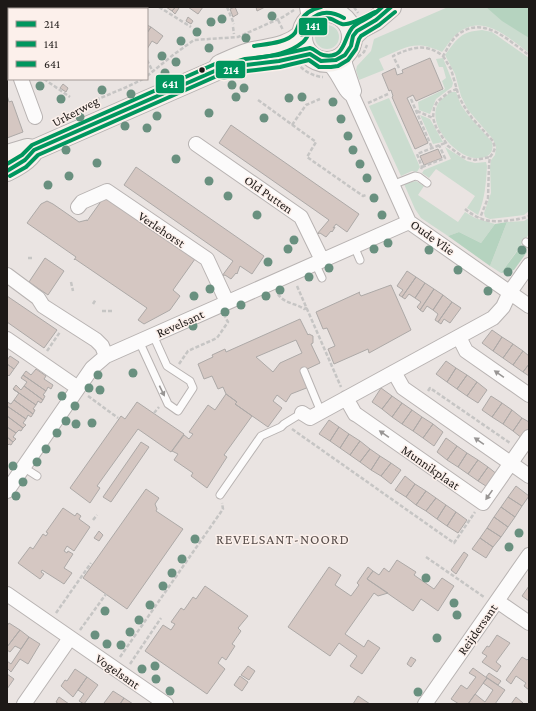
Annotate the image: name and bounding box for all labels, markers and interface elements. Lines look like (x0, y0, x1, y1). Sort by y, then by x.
legend (8, 8, 148, 80)
text: 214 (44, 17, 60, 31)
line badge: 141 (298, 17, 328, 36)
text: 141 (306, 20, 320, 32)
text: 141 (44, 37, 58, 51)
text: 641 (44, 57, 60, 71)
line badge: 214 (215, 60, 246, 79)
text: 214 (223, 64, 239, 76)
unlabelled marker (197, 65, 207, 75)
line badge: 641 (155, 74, 185, 94)
text: 641 (162, 78, 178, 90)
street label: Urkerweg (49, 93, 102, 130)
street label: Old Putten (241, 172, 296, 217)
street label: Verlehorst (135, 208, 189, 251)
street label: Oude Vlie (408, 216, 458, 258)
street label: Revelsant (154, 306, 207, 341)
one-way arrow (494, 370, 504, 378)
one-way arrow (159, 385, 165, 397)
one-way arrow (379, 430, 389, 438)
one-way arrow (474, 437, 484, 445)
street label: Munnikplaat (399, 442, 463, 493)
one-way arrow (485, 490, 493, 500)
district label: REVELSANT-NOORD (216, 531, 350, 547)
street label: Reijdersant (454, 600, 502, 658)
street label: Vogelsant (92, 651, 144, 693)

